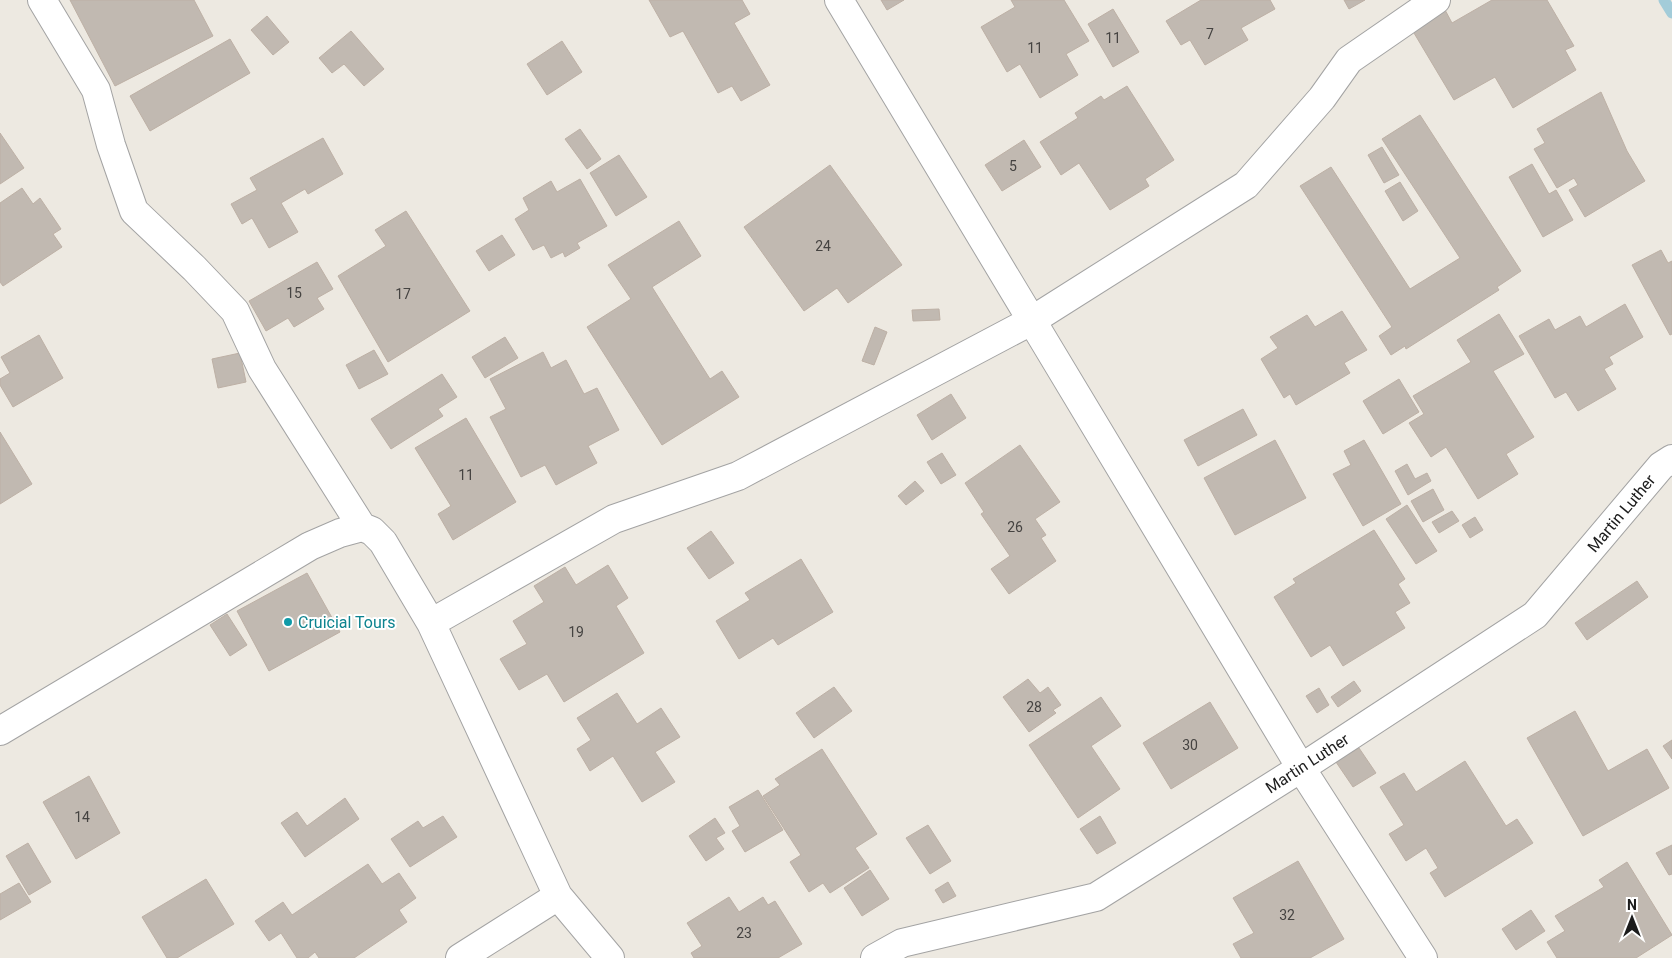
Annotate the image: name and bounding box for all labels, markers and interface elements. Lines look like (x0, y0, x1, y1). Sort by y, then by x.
house number: 7 (1206, 26, 1214, 42)
house number: 11 (1105, 30, 1121, 46)
house number: 11 (1027, 40, 1043, 56)
house number: 5 (1009, 158, 1017, 174)
house number: 24 (815, 238, 831, 254)
house number: 15 (286, 285, 302, 301)
house number: 17 (395, 286, 411, 302)
house number: 11 (458, 467, 474, 483)
street label: Martin Luther (1583, 470, 1660, 556)
house number: 26 (1007, 519, 1023, 535)
place label: Cruicial Tours (298, 613, 395, 632)
marker: Cruicial Tours (282, 616, 294, 628)
house number: 19 (568, 624, 584, 640)
house number: 28 (1026, 699, 1042, 715)
street label: Martin Luther (1262, 729, 1353, 797)
house number: 30 (1182, 737, 1198, 753)
house number: 14 (74, 809, 90, 825)
north arrow (1607, 893, 1657, 943)
text: N (1627, 897, 1637, 913)
house number: 32 (1279, 907, 1295, 923)
house number: 23 (736, 925, 752, 941)

